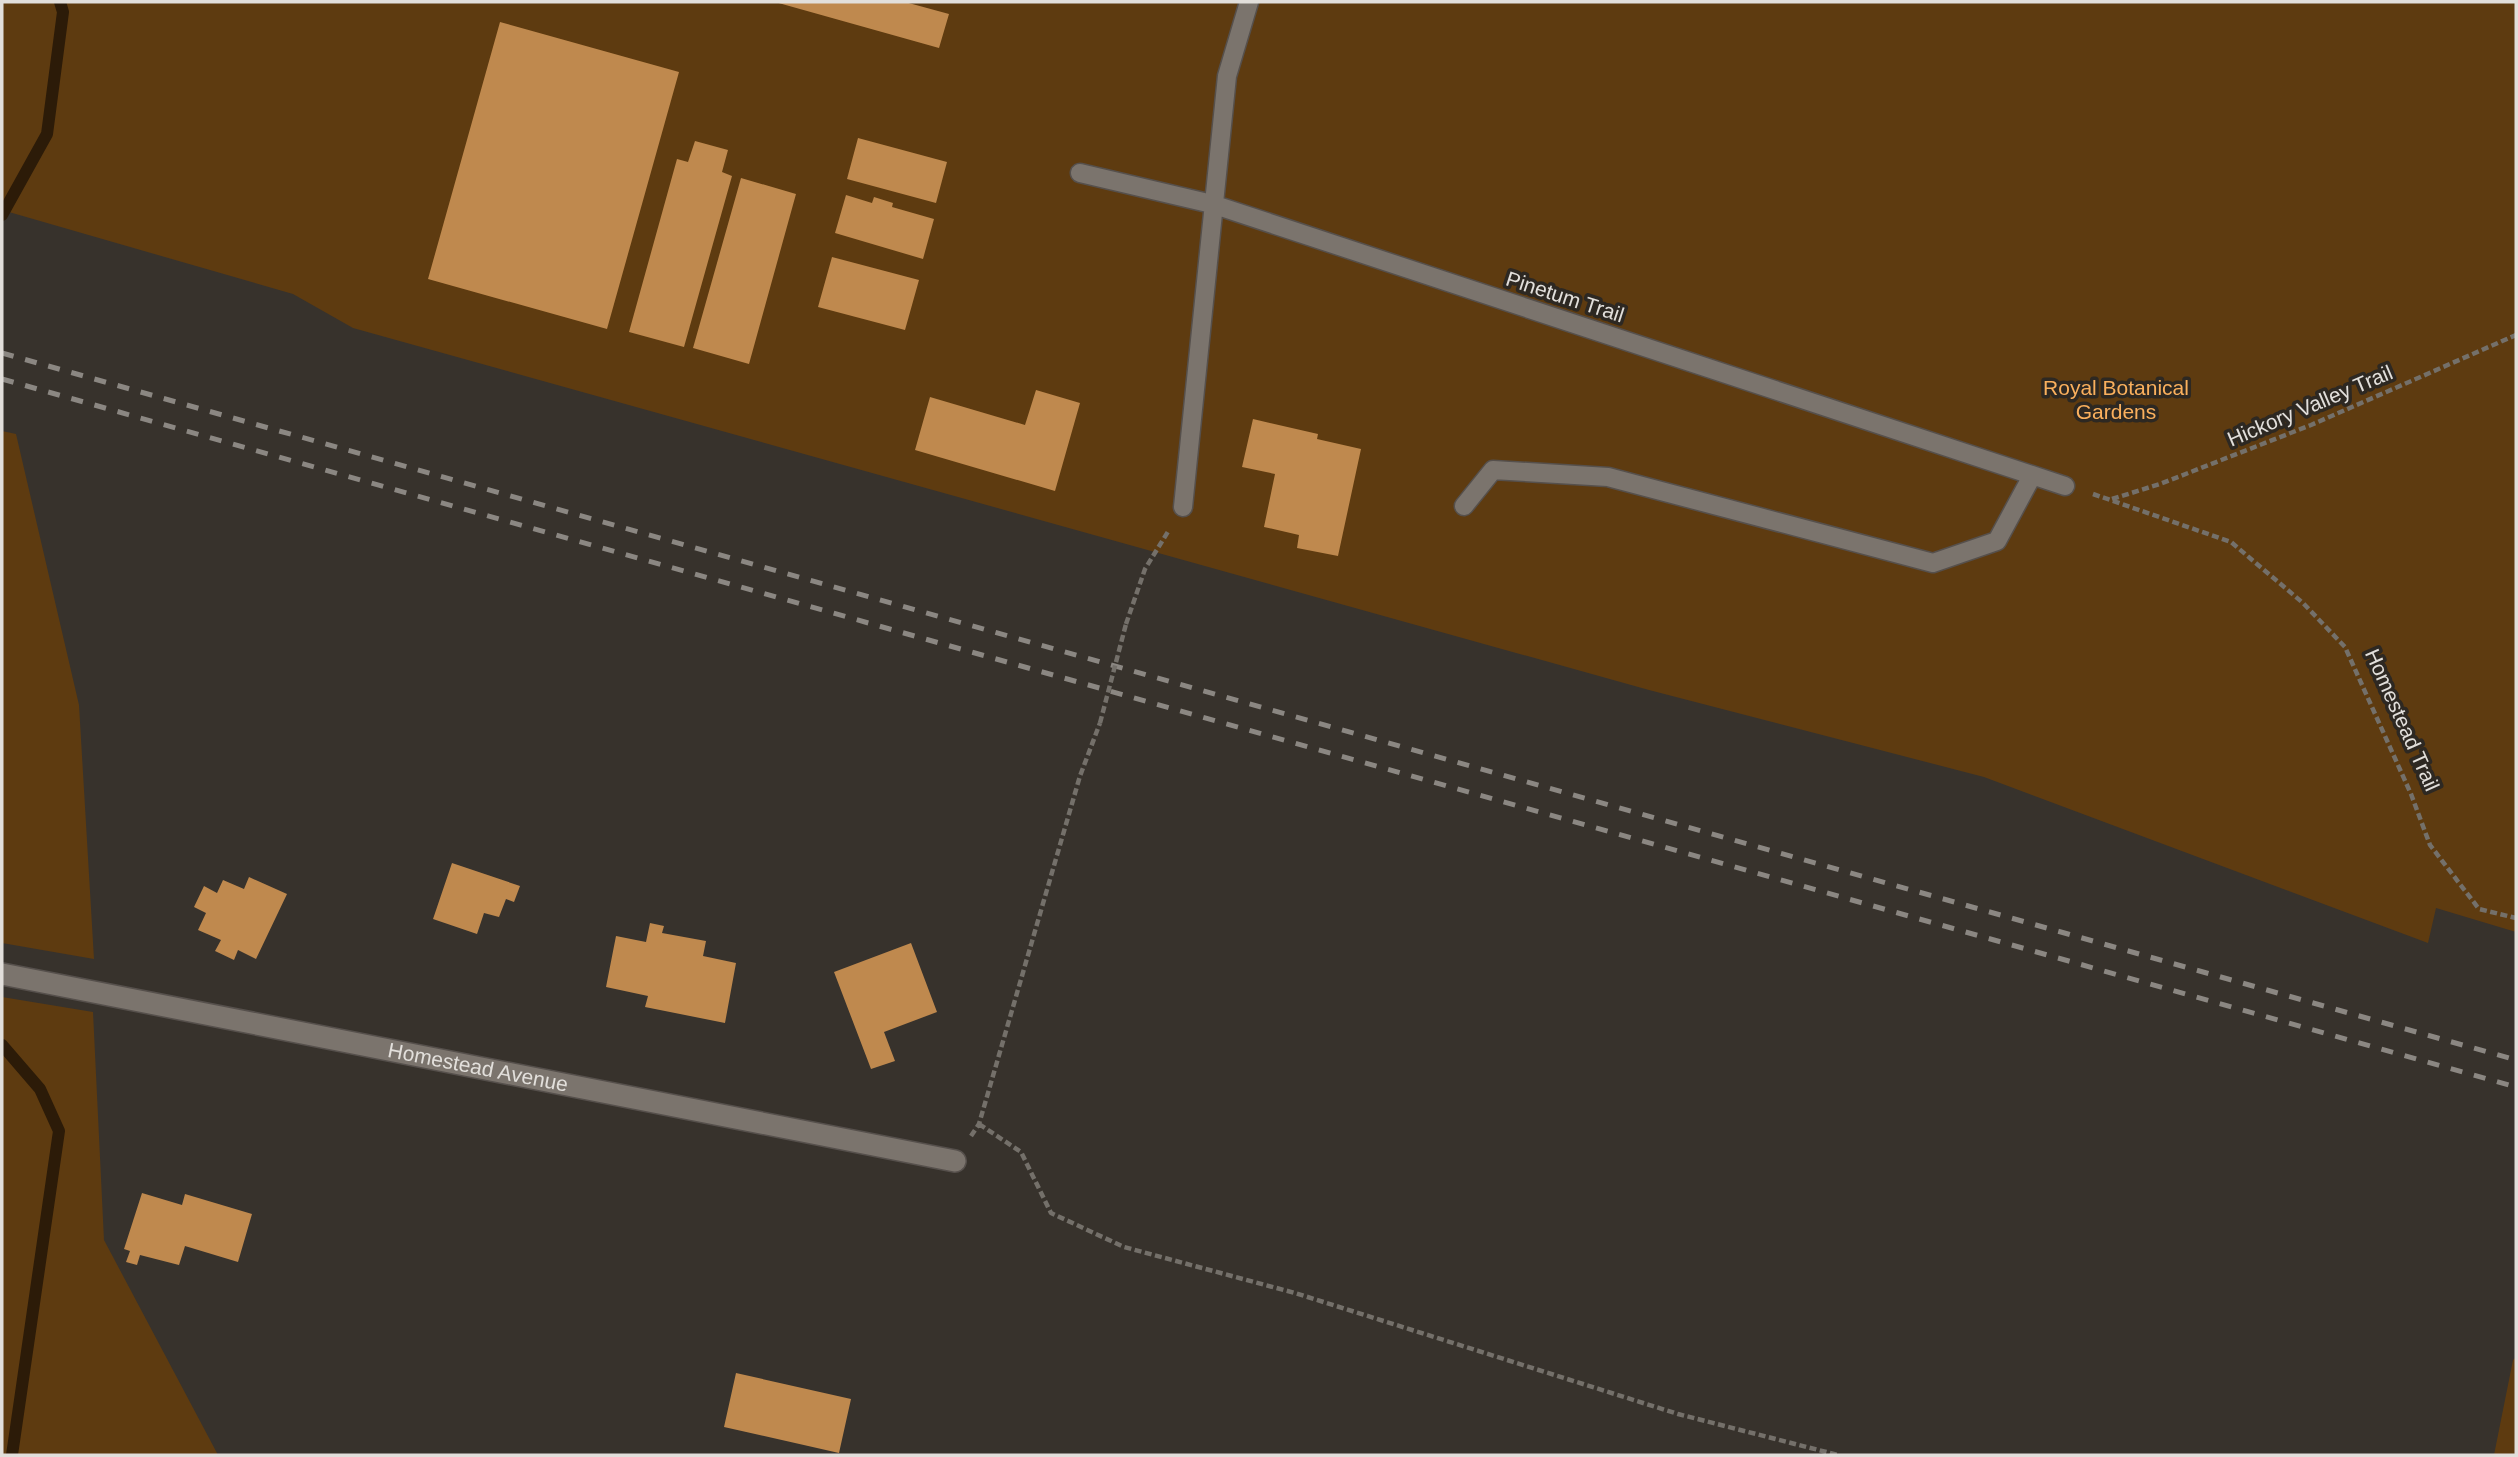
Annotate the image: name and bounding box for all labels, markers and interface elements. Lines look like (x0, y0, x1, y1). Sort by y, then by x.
street label: Pinetum Trail (1503, 267, 1627, 326)
street label: Hickory Valley Trail (2224, 360, 2396, 451)
park label: Royal Botanical Gardens (2043, 376, 2189, 423)
street label: Homestead Trail (2361, 645, 2444, 794)
street label: Homestead Avenue (386, 1038, 570, 1096)

